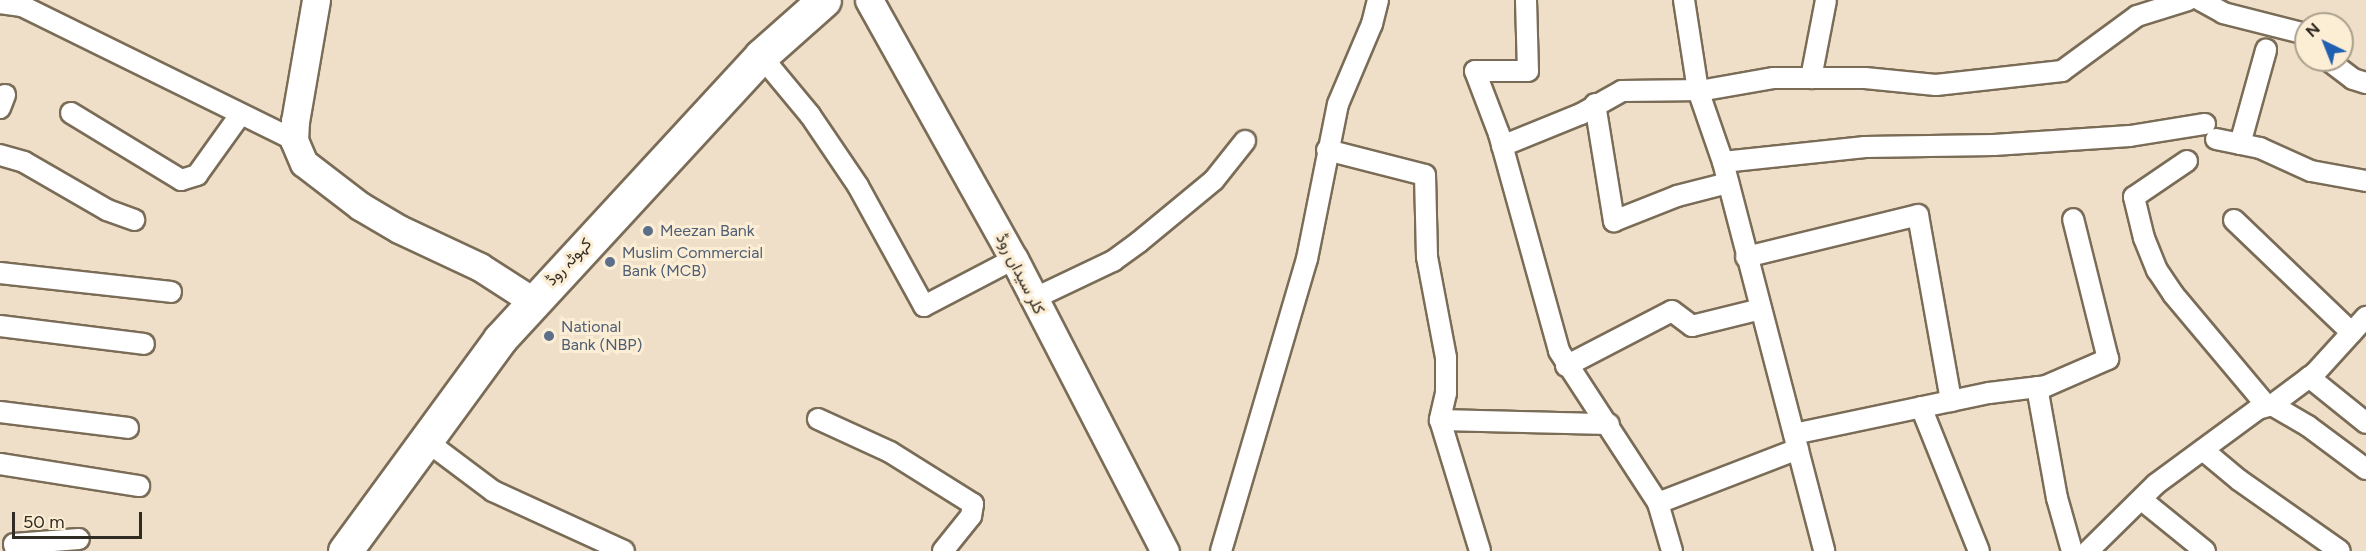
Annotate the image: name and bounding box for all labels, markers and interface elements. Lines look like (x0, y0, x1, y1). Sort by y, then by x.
north arrow (2294, 12, 2354, 72)
text: N (2302, 19, 2324, 41)
place label: Meezan Bank (660, 221, 755, 241)
marker: Meezan Bank (641, 224, 655, 238)
street label: کلر سیداں روڈ (992, 231, 1048, 317)
street label: کہوٹہ روڈ (542, 234, 596, 290)
place label: Muslim Commercial Bank (MCB) (622, 243, 763, 281)
marker: Muslim Commercial Bank (MCB) (603, 255, 617, 269)
place label: National Bank (NBP) (561, 317, 642, 355)
marker: National Bank (NBP) (542, 329, 556, 343)
scale bar (15, 500, 146, 538)
text: 50 m (23, 511, 65, 533)

